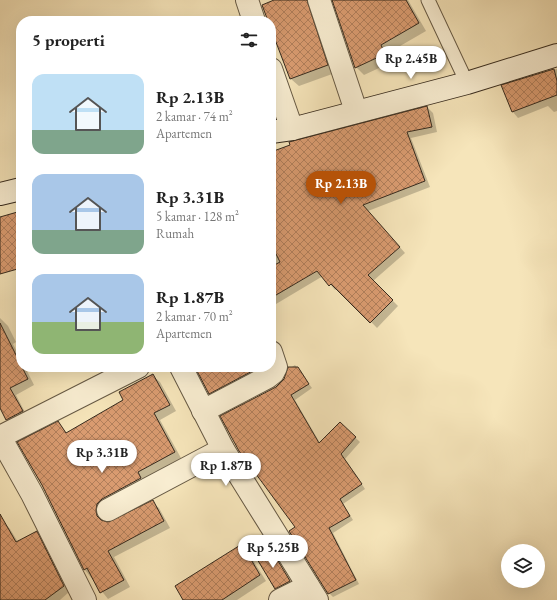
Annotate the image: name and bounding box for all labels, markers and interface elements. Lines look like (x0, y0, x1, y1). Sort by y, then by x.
text: 5 properti (32, 29, 105, 51)
icon: filters (238, 29, 260, 51)
pin: Rp 2.45B (370, 46, 452, 80)
text: Rp 2.45B (385, 50, 437, 67)
text: Rp 2.13B (156, 86, 224, 108)
icon: home (64, 90, 112, 138)
text: 2 kamar · 74 m² (156, 108, 233, 125)
text: Apartemen (156, 125, 212, 142)
pin: Rp 2.13B (300, 171, 382, 205)
text: Rp 2.13B (315, 175, 367, 192)
text: Rp 3.31B (156, 186, 224, 208)
icon: home (64, 190, 112, 238)
text: 5 kamar · 128 m² (156, 208, 239, 225)
text: Rumah (156, 225, 194, 242)
text: Rp 1.87B (156, 286, 224, 308)
icon: home (64, 290, 112, 338)
text: 2 kamar · 70 m² (156, 308, 233, 325)
text: Apartemen (156, 325, 212, 342)
pin: Rp 3.31B (61, 440, 143, 474)
text: Rp 3.31B (76, 444, 128, 461)
pin: Rp 1.87B (185, 453, 267, 487)
text: Rp 1.87B (200, 457, 252, 474)
pin: Rp 5.25B (232, 535, 314, 569)
text: Rp 5.25B (247, 539, 299, 556)
map controls (501, 544, 545, 588)
button: layers (501, 544, 545, 588)

